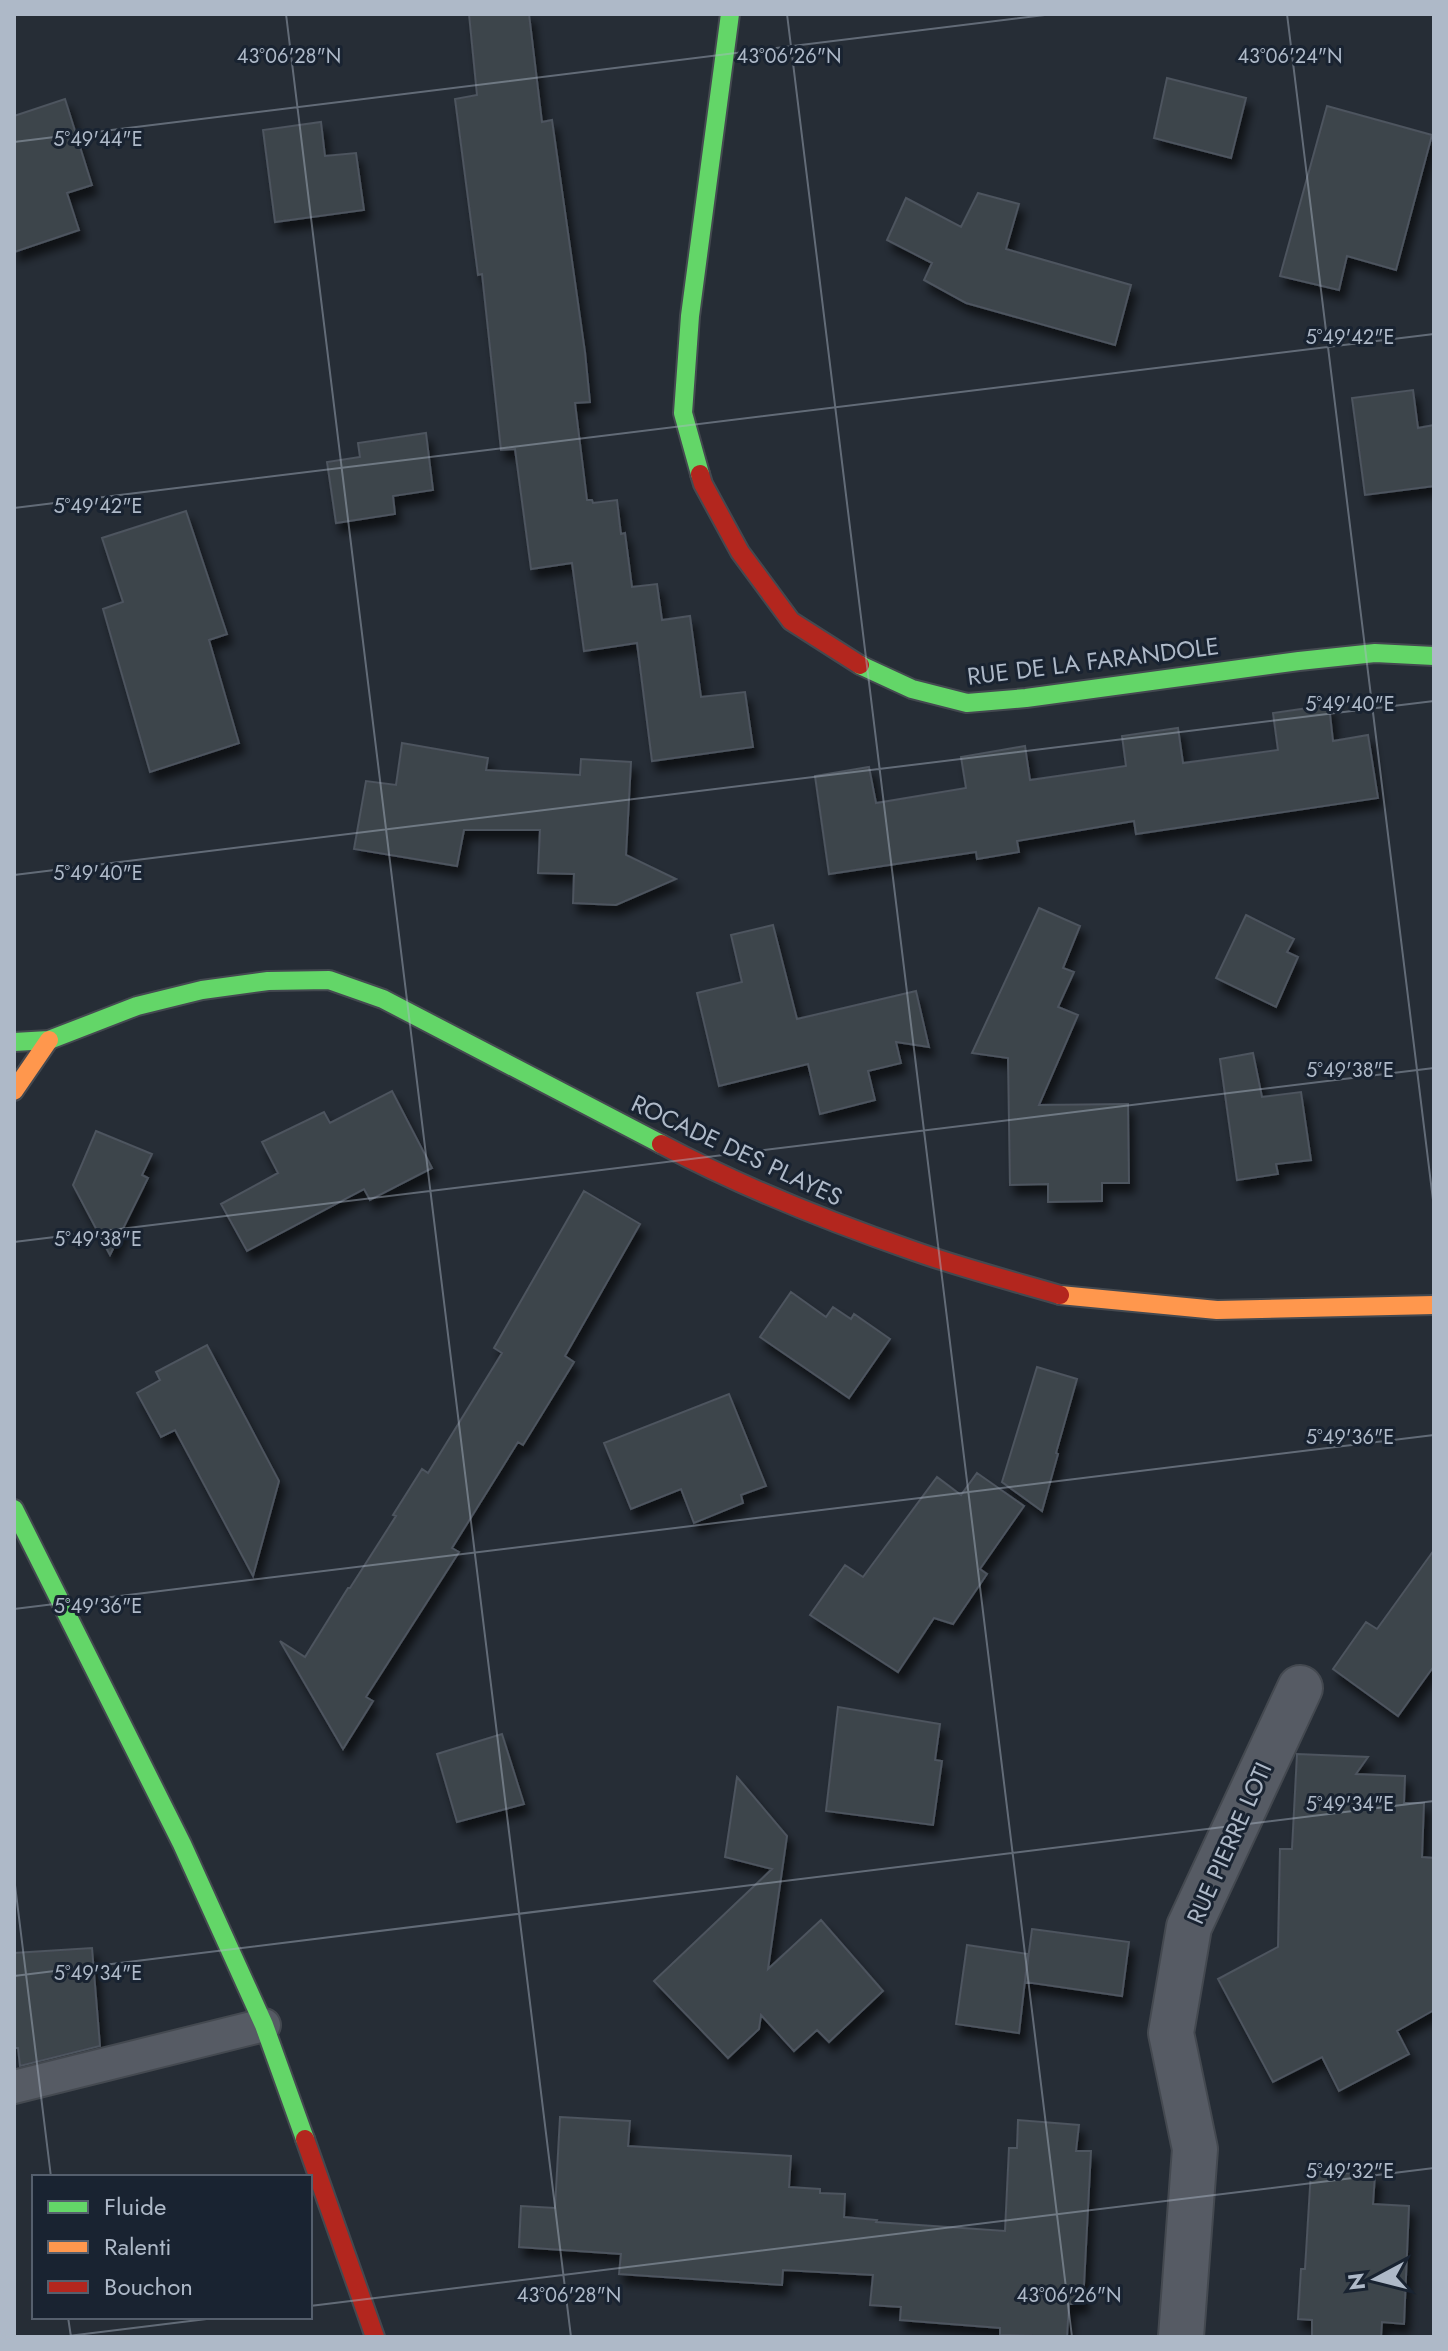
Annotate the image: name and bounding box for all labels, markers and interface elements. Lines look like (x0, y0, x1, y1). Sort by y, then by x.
text: 43°06'28"N (237, 42, 341, 71)
text: 43°06'26"N (736, 42, 842, 71)
text: 43°06'24"N (1237, 42, 1343, 71)
text: 5°49'44"E (53, 125, 143, 154)
text: 5°49'42"E (1305, 323, 1395, 352)
text: 5°49'42"E (53, 492, 143, 521)
street label: RUE DE LA FARANDOLE (965, 628, 1221, 694)
text: 5°49'40"E (1305, 690, 1395, 719)
text: 5°49'40"E (53, 859, 143, 888)
text: 5°49'38"E (1306, 1056, 1394, 1085)
street label: ROCADE DES PLAYES (626, 1086, 848, 1214)
text: 5°49'38"E (54, 1225, 142, 1254)
text: 5°49'36"E (1306, 1423, 1394, 1452)
text: 5°49'36"E (54, 1592, 142, 1621)
street label: RUE PIERRE LOTI (1178, 1757, 1280, 1929)
text: 5°49'34"E (1306, 1790, 1394, 1819)
text: 5°49'34"E (54, 1959, 142, 1988)
text: 5°49'32"E (1306, 2157, 1394, 2186)
legend (32, 2175, 312, 2319)
text: Fluide (104, 2189, 166, 2224)
text: Ralenti (104, 2229, 171, 2264)
north arrow (1336, 2239, 1416, 2319)
text: Bouchon (104, 2269, 193, 2304)
text: N (1339, 2271, 1373, 2292)
text: 43°06'28"N (517, 2281, 621, 2310)
text: 43°06'26"N (1016, 2281, 1122, 2310)

